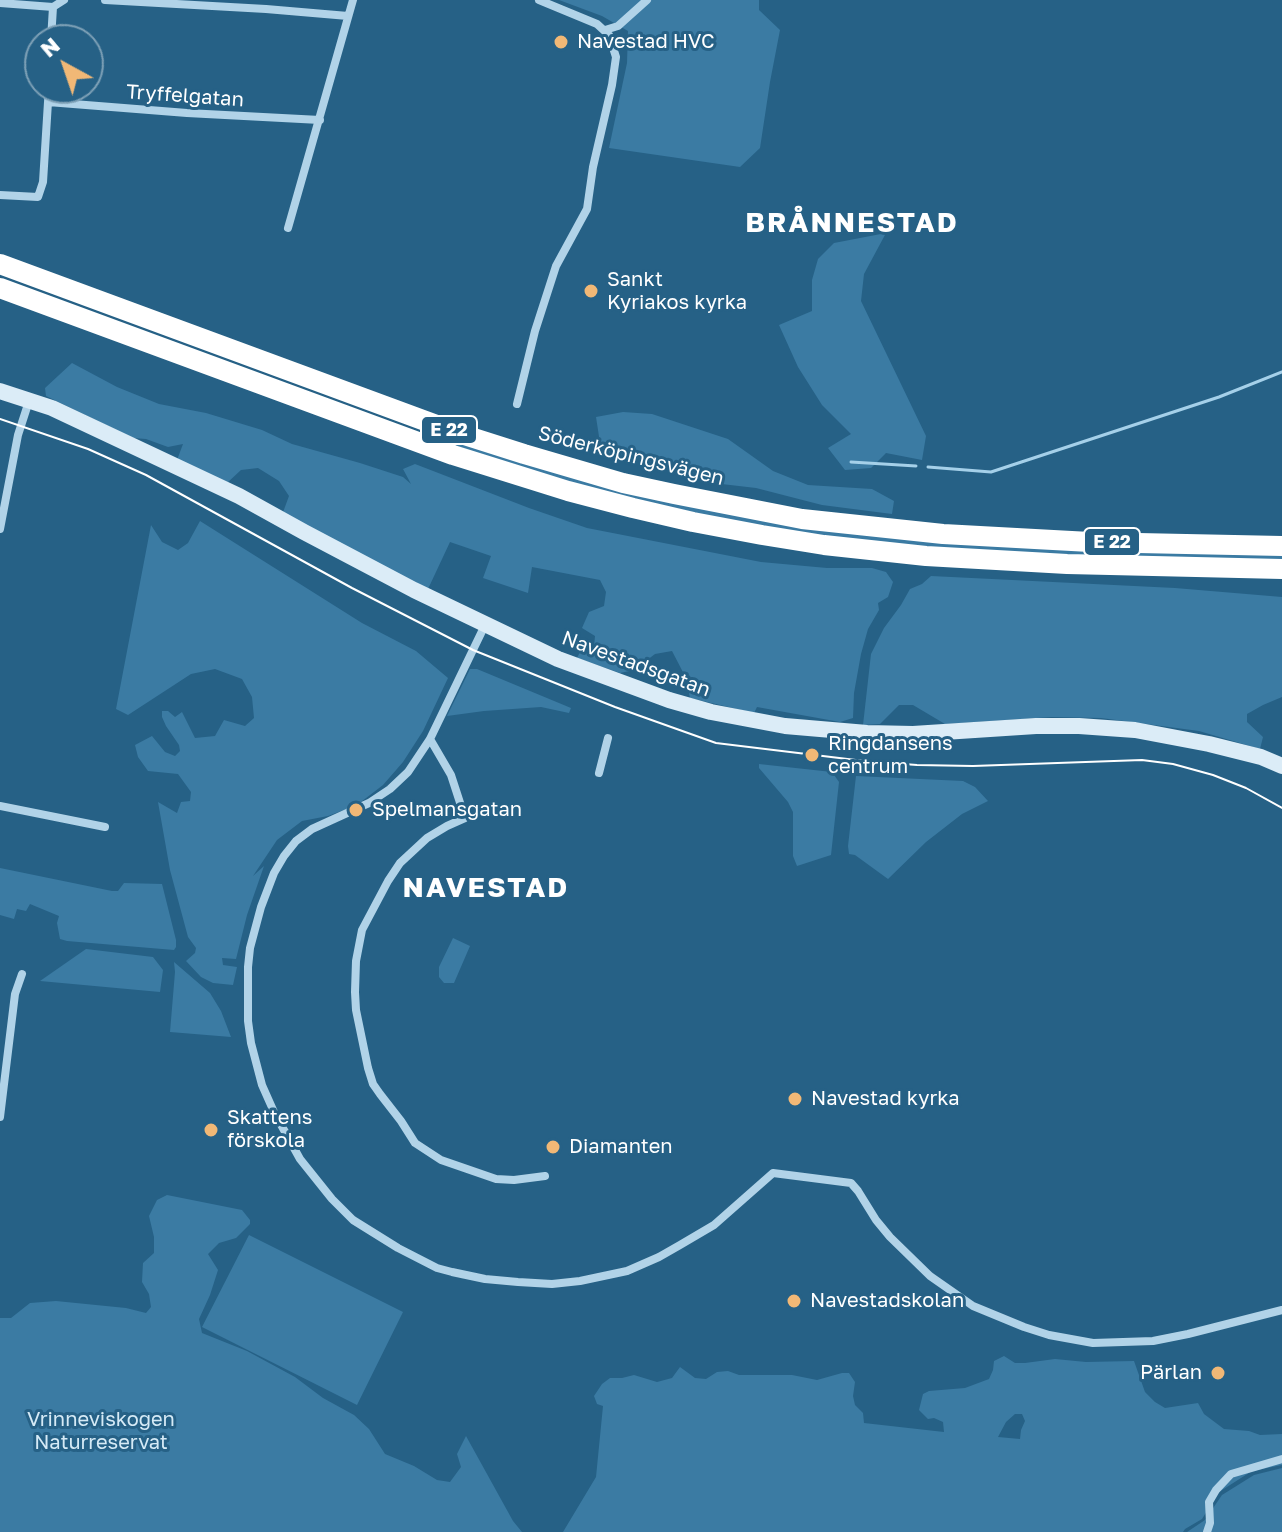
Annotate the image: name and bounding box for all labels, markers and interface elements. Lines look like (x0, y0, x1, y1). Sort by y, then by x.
north arrow (24, 24, 104, 104)
place label: Navestad HVC (577, 30, 714, 54)
text: N (34, 31, 65, 62)
marker: Navestad HVC (552, 33, 570, 51)
street label: Tryffelgatan (125, 80, 245, 112)
district label: BRÅNNESTAD (745, 206, 959, 240)
place label: Sankt Kyriakos kyrka (607, 268, 747, 315)
marker: Sankt Kyriakos kyrka (582, 282, 600, 300)
road number: E 22 (421, 416, 477, 444)
street label: Söderköpingsvägen (536, 421, 726, 491)
road number: E 22 (1084, 528, 1140, 556)
street label: Navestadsgatan (558, 626, 714, 702)
place label: Ringdansens centrum (828, 732, 953, 779)
marker: Ringdansens centrum (803, 746, 821, 764)
place label: Spelmansgatan (372, 798, 522, 822)
marker: Spelmansgatan (347, 801, 365, 819)
district label: NAVESTAD (403, 871, 569, 905)
place label: Navestad kyrka (811, 1087, 960, 1111)
marker: Navestad kyrka (786, 1090, 804, 1108)
place label: Skattens förskola (227, 1106, 312, 1153)
marker: Skattens förskola (202, 1121, 220, 1139)
place label: Diamanten (569, 1135, 673, 1159)
marker: Diamanten (544, 1138, 562, 1156)
place label: Navestadskolan (810, 1289, 964, 1313)
marker: Navestadskolan (785, 1292, 803, 1310)
place label: Pärlan (1140, 1361, 1202, 1385)
marker: Pärlan (1209, 1364, 1227, 1382)
park label: Vrinneviskogen Naturreservat (27, 1408, 175, 1455)

